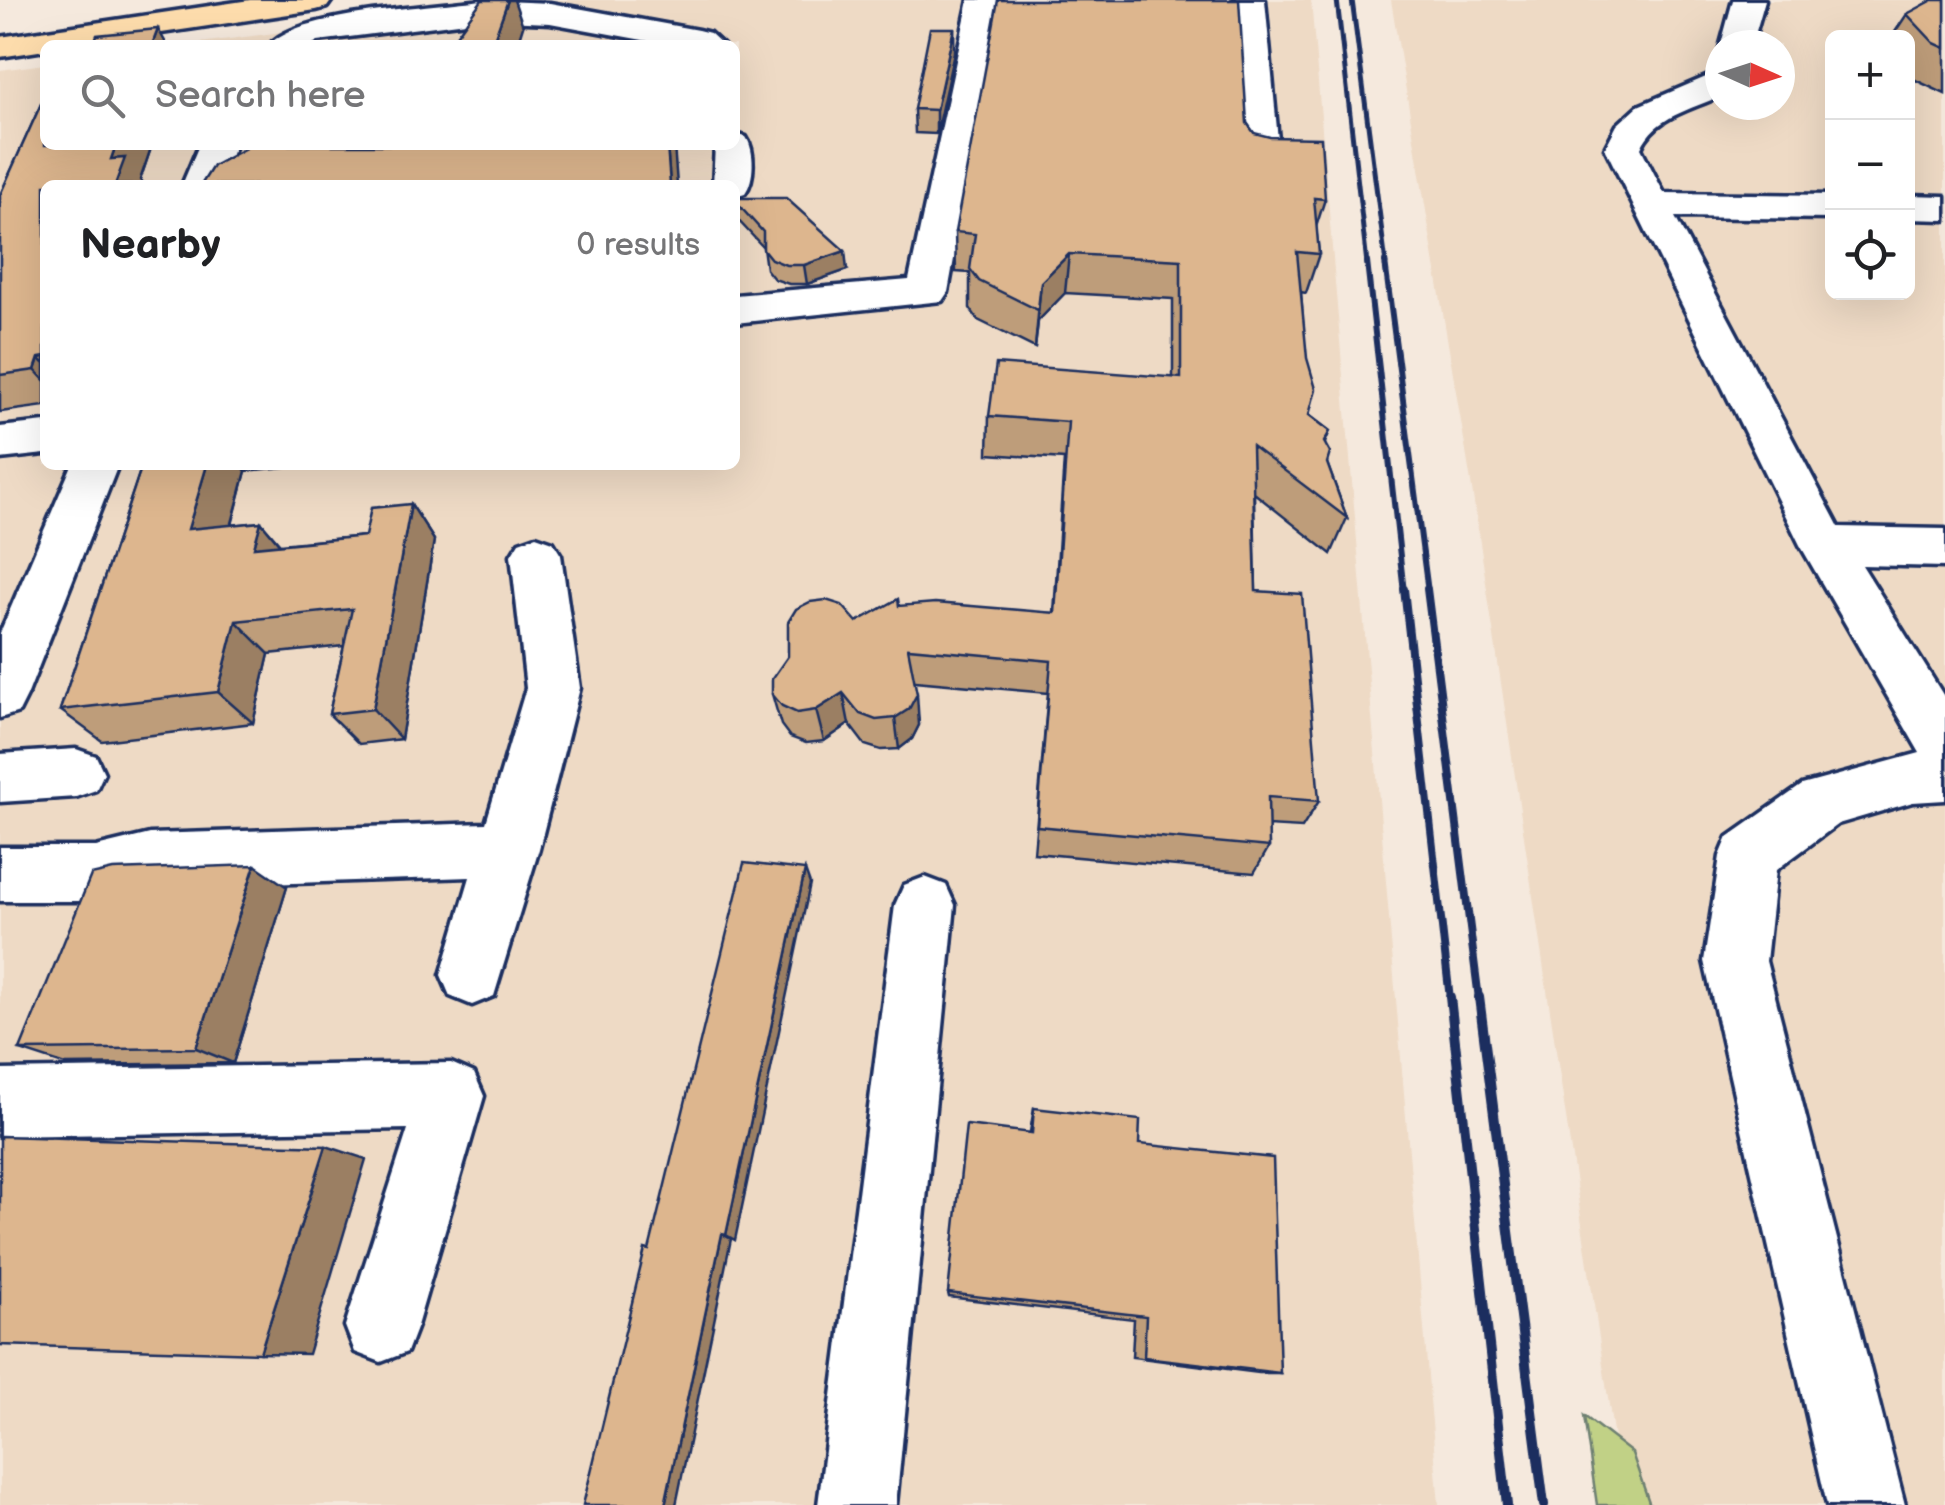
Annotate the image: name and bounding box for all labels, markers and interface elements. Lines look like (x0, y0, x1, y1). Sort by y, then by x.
north arrow (1705, 30, 1795, 120)
map controls (1825, 30, 1915, 300)
button: + (1825, 30, 1915, 120)
search box (40, 40, 740, 150)
icon: search (75, 68, 130, 123)
text: Search here (155, 73, 366, 118)
button: − (1825, 120, 1915, 210)
button: locate (1825, 210, 1915, 300)
text: Nearby (80, 220, 220, 271)
text: 0 results (577, 226, 700, 265)

